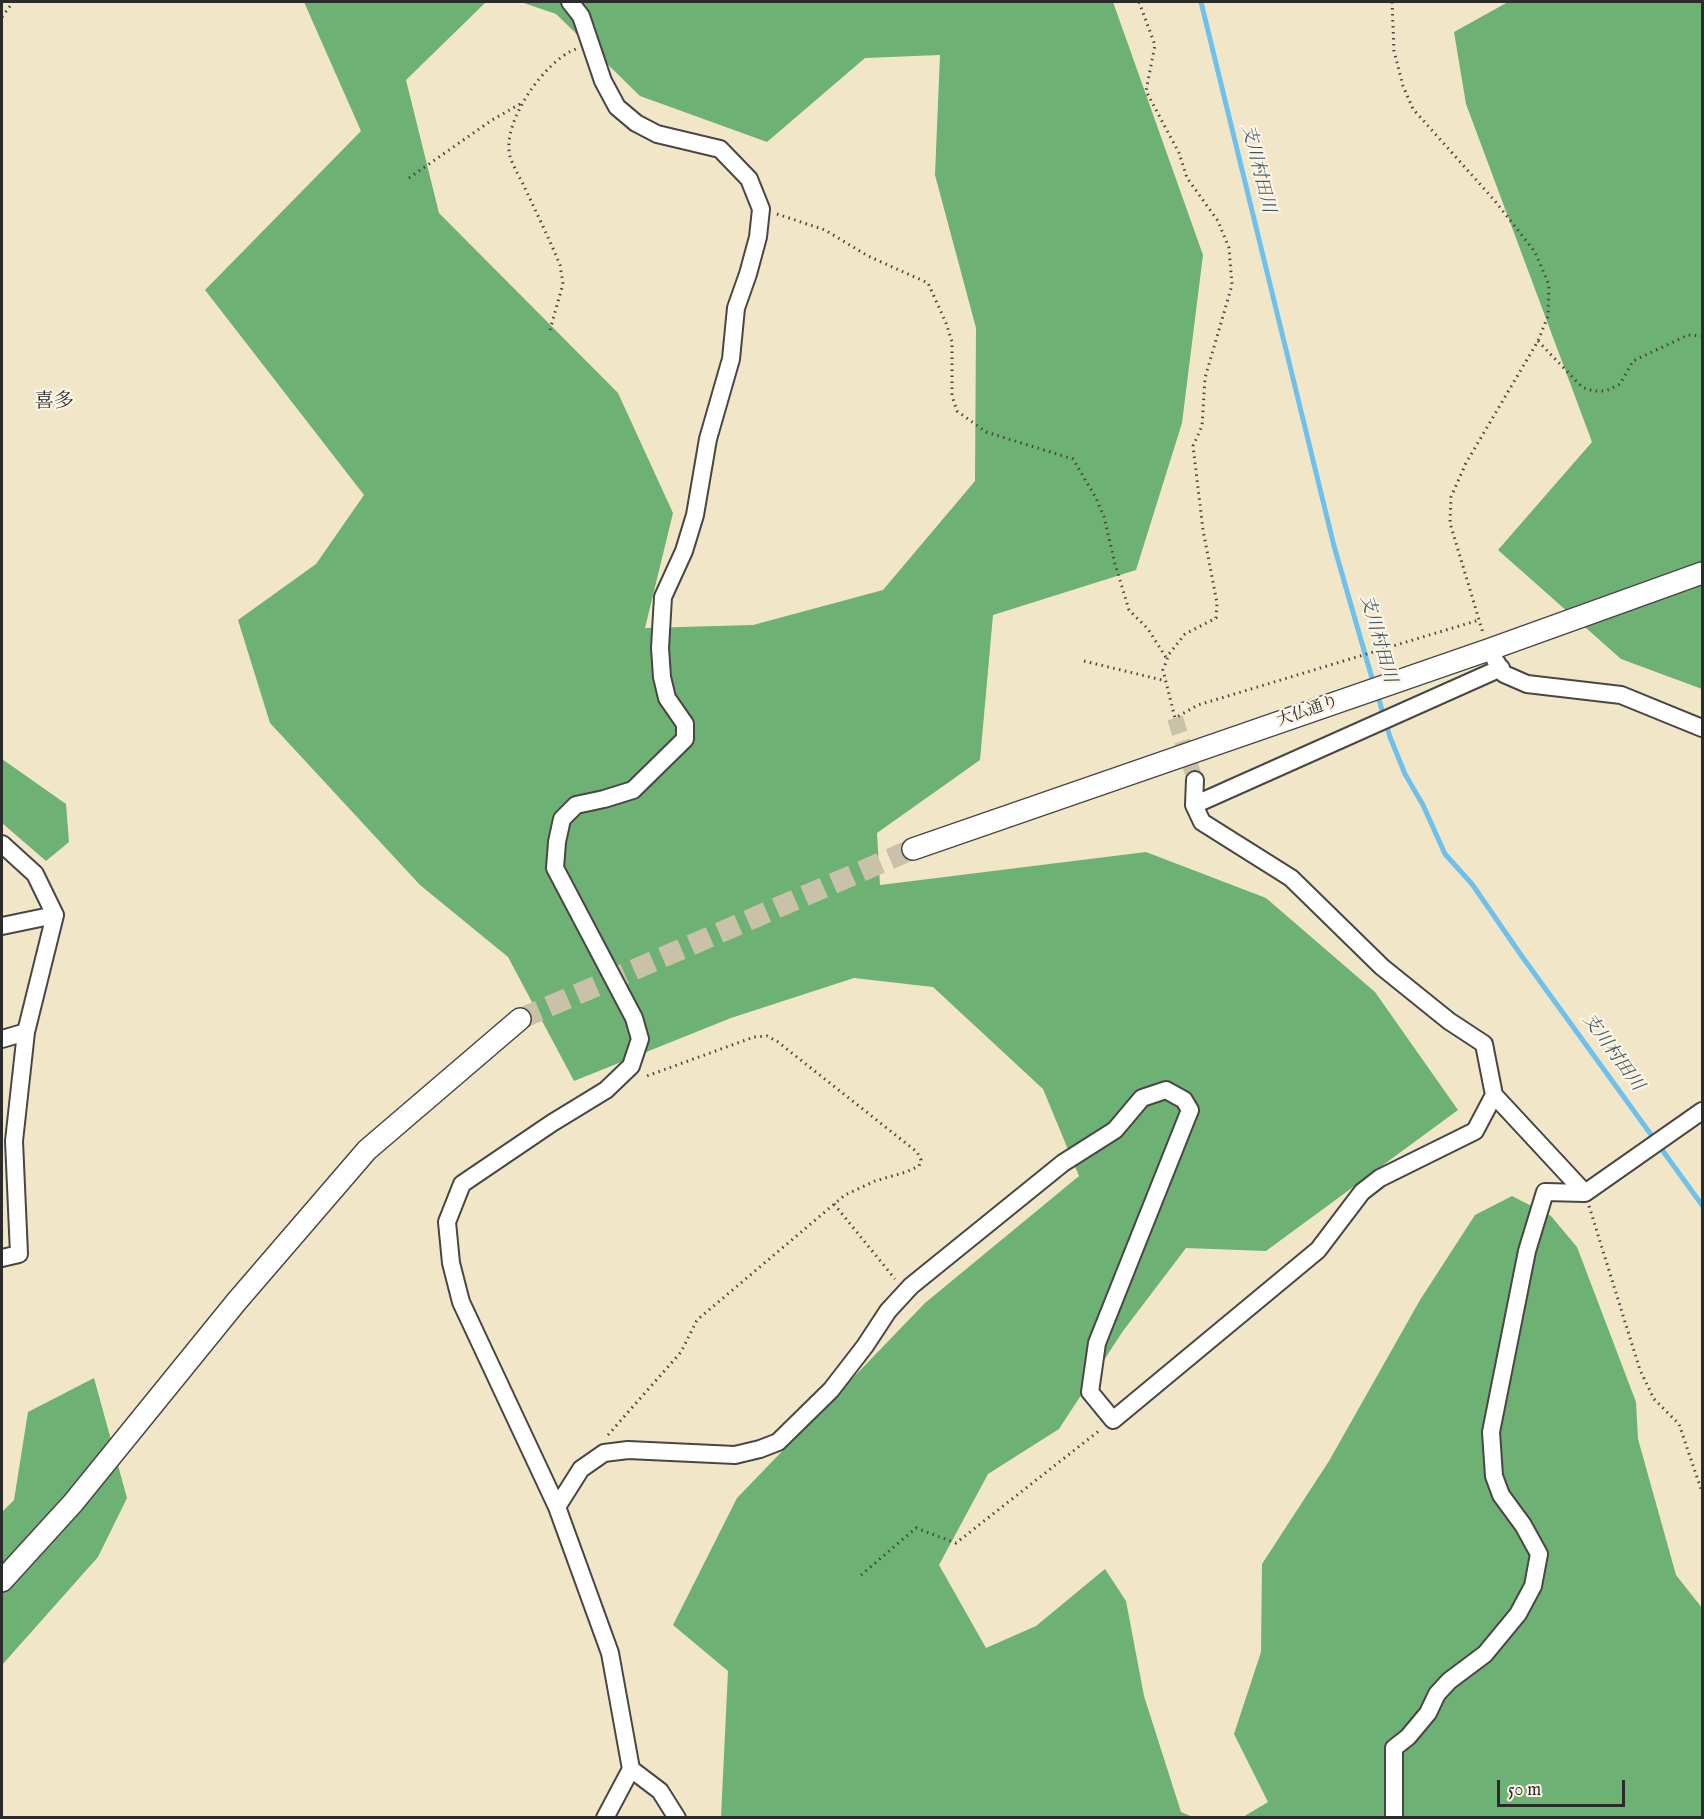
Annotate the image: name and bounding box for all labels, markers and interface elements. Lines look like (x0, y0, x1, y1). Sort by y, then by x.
water label: 支川村田川 (1236, 123, 1278, 215)
district label: 喜多 (34, 391, 74, 415)
water label: 支川村田川 (1354, 593, 1400, 685)
street label: 大仏通り (1275, 693, 1341, 731)
water label: 支川村田川 (1577, 1010, 1647, 1096)
scale bar (1500, 1768, 1628, 1806)
text: 50 m (1508, 1779, 1541, 1802)

